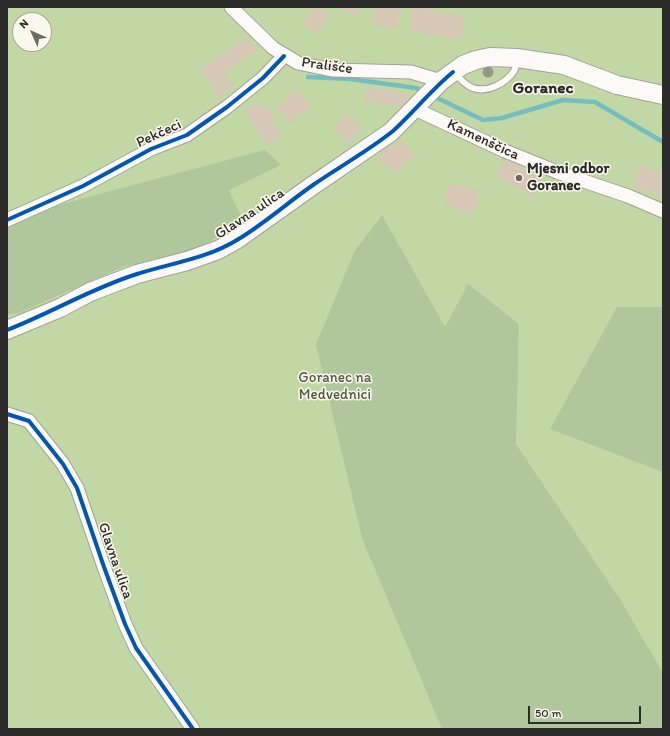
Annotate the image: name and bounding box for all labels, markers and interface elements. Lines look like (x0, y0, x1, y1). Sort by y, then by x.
north arrow (12, 12, 52, 52)
text: N (17, 17, 31, 31)
street label: Prališće (300, 54, 354, 78)
district label: Goranec (513, 79, 573, 99)
street label: Kamenščica (444, 115, 522, 165)
street label: Pekčeci (134, 116, 184, 152)
place label: Mjesni odbor Goranec (527, 160, 609, 195)
marker: Mjesni odbor Goranec (514, 173, 524, 183)
street label: Glavna ulica (212, 184, 288, 244)
park label: Goranec na Medvednici (298, 369, 372, 404)
street label: Glavna ulica (94, 520, 136, 602)
scale bar (530, 698, 643, 724)
text: 50 m (535, 706, 561, 720)

